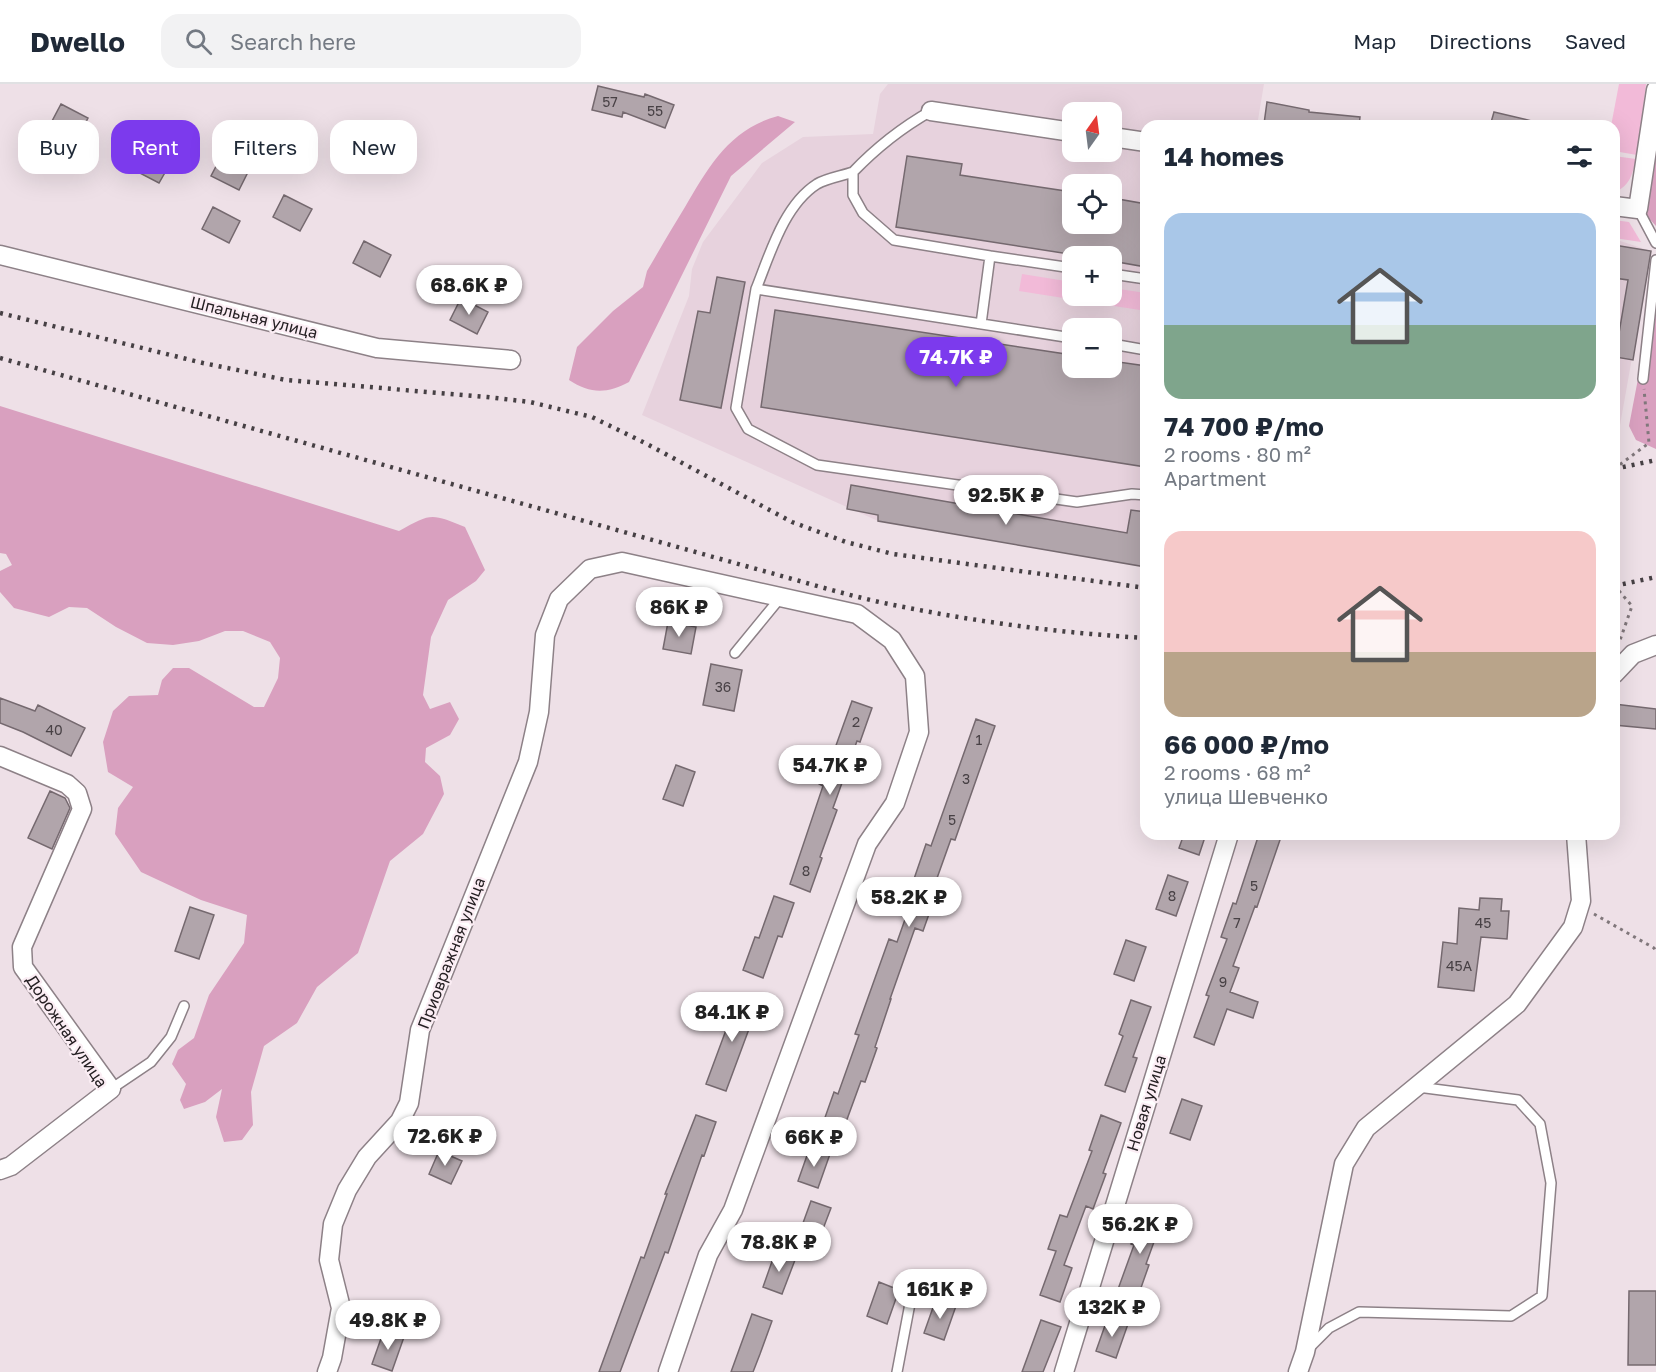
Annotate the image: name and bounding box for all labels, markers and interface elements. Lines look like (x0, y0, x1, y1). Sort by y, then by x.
search box (161, 14, 581, 68)
text: Dwello (30, 25, 125, 58)
icon: search (182, 25, 215, 58)
text: Search here (230, 28, 356, 55)
text: Map (1353, 28, 1396, 54)
text: Directions (1429, 28, 1532, 54)
text: Saved (1565, 28, 1626, 54)
house number: 57 (602, 93, 618, 110)
house number: 55 (647, 102, 663, 119)
north arrow (1062, 102, 1122, 162)
map controls (1062, 102, 1122, 378)
chip: Buy (18, 120, 99, 174)
chip: Rent (111, 120, 200, 174)
chip: Filters (212, 120, 318, 174)
chip: New (330, 120, 417, 174)
icon: filters (1563, 140, 1596, 173)
text: 14 homes (1164, 141, 1284, 172)
button: locate (1062, 174, 1122, 234)
button: + (1062, 246, 1122, 306)
icon: home (1326, 252, 1434, 360)
pin: 68.6K ₽ (414, 265, 524, 316)
text: 68.6K ₽ (430, 272, 508, 296)
street label: Шпальная улица (188, 291, 320, 343)
button: − (1062, 318, 1122, 378)
pin: 74.7K ₽ (901, 337, 1011, 388)
text: 74.7K ₽ (919, 344, 993, 368)
text: 74 700 ₽/mo (1164, 411, 1324, 442)
text: 2 rooms · 80 m² (1164, 442, 1311, 466)
text: Apartment (1164, 466, 1267, 490)
pin: 92.5K ₽ (951, 475, 1061, 526)
text: 92.5K ₽ (968, 482, 1044, 506)
icon: home (1326, 570, 1434, 678)
pin: 86K ₽ (637, 587, 721, 638)
text: 86K ₽ (650, 594, 708, 618)
house number: 36 (715, 678, 731, 695)
house number: 2 (852, 713, 860, 730)
house number: 40 (45, 721, 63, 738)
text: 66 000 ₽/mo (1164, 729, 1329, 760)
house number: 1 (976, 731, 983, 748)
pin: 54.7K ₽ (775, 745, 885, 796)
text: 54.7K ₽ (793, 752, 868, 776)
text: 2 rooms · 68 m² (1164, 760, 1311, 784)
house number: 3 (962, 770, 970, 787)
text: улица Шевченко (1164, 784, 1328, 808)
house number: 5 (948, 811, 956, 828)
house number: 8 (802, 862, 810, 879)
street label: Приовражная улица (413, 874, 489, 1032)
pin: 58.2K ₽ (854, 877, 964, 928)
house number: 5 (1250, 877, 1258, 894)
text: 58.2K ₽ (871, 884, 947, 908)
house number: 8 (1168, 887, 1176, 904)
house number: 7 (1233, 914, 1241, 931)
house number: 45 (1475, 914, 1491, 931)
house number: 45А (1446, 957, 1473, 974)
street label: Дорожная улица (22, 971, 112, 1091)
house number: 9 (1219, 973, 1227, 990)
pin: 84.1K ₽ (677, 992, 787, 1043)
text: 84.1K ₽ (695, 999, 770, 1023)
street label: Новая улица (1122, 1052, 1170, 1154)
pin: 72.6K ₽ (390, 1116, 500, 1167)
pin: 66K ₽ (772, 1117, 856, 1168)
text: 72.6K ₽ (407, 1123, 483, 1147)
text: 66K ₽ (785, 1124, 843, 1148)
pin: 56.2K ₽ (1085, 1204, 1195, 1255)
text: 56.2K ₽ (1102, 1211, 1178, 1235)
pin: 78.8K ₽ (724, 1222, 834, 1273)
text: 78.8K ₽ (741, 1229, 817, 1253)
pin: 161K ₽ (891, 1269, 989, 1320)
text: 161K ₽ (907, 1276, 973, 1300)
pin: 132K ₽ (1063, 1287, 1161, 1338)
text: 132K ₽ (1078, 1294, 1146, 1318)
pin: 49.8K ₽ (333, 1300, 443, 1351)
text: 49.8K ₽ (349, 1307, 427, 1331)

